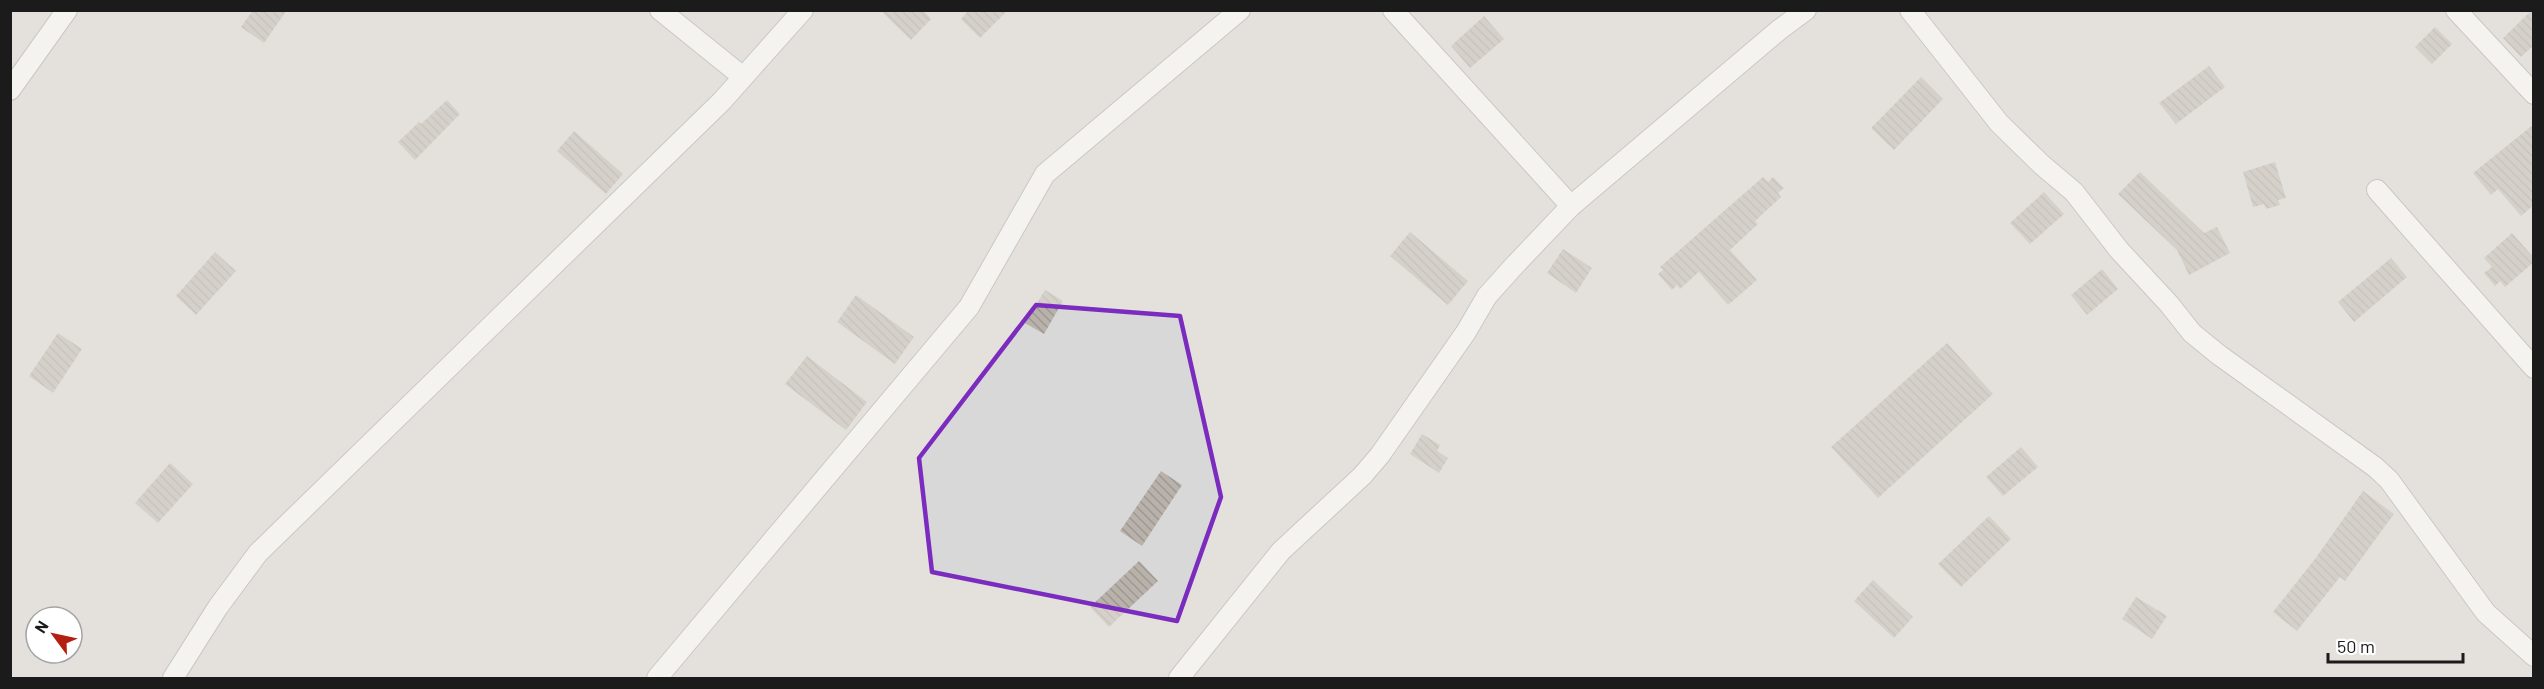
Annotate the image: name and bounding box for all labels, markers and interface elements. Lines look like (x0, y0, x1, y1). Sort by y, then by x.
north arrow (24, 605, 84, 665)
text: N (30, 617, 52, 636)
scale bar (2328, 626, 2463, 664)
text: 50 m (2337, 635, 2375, 657)

